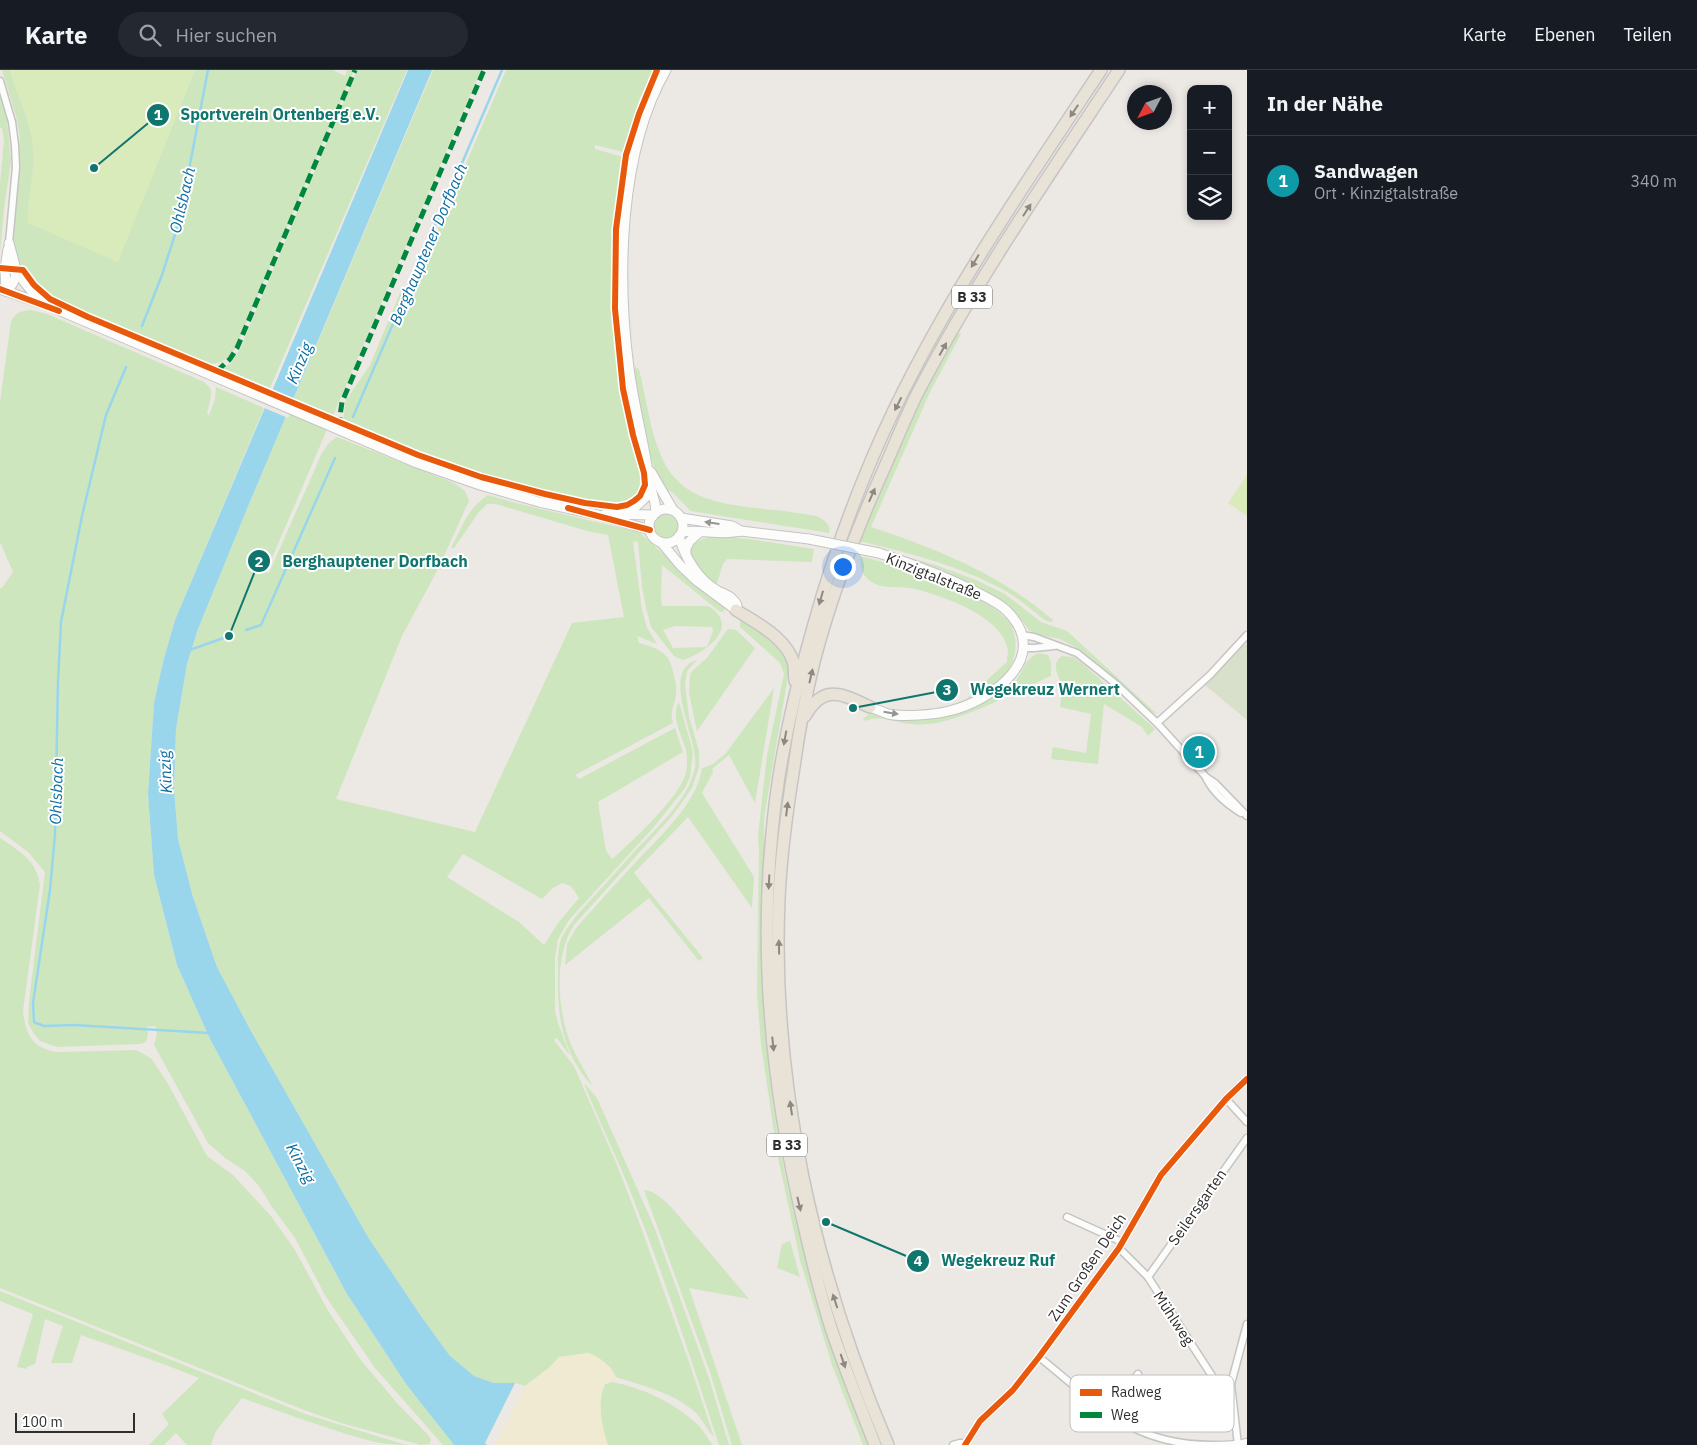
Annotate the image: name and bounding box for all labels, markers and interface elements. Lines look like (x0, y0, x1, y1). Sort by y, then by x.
search box (118, 12, 468, 57)
text: Karte (25, 19, 88, 51)
icon: search (136, 21, 164, 49)
text: Hier suchen (176, 23, 277, 47)
text: Karte (1463, 23, 1506, 46)
text: Ebenen (1534, 23, 1595, 46)
text: Teilen (1623, 23, 1672, 46)
north arrow (1127, 85, 1172, 130)
map controls (1187, 85, 1232, 220)
button: + (1187, 85, 1232, 130)
text: In der Nähe (1267, 89, 1383, 117)
callout: Sportverein Ortenberg e.V. (146, 99, 390, 130)
text: Sportverein Ortenberg e.V. (180, 104, 380, 124)
one-way arrow (1069, 104, 1079, 117)
text: 1 (153, 105, 163, 124)
button: − (1187, 130, 1232, 175)
text: Sandwagen (1314, 159, 1418, 183)
water label: Berghauptener Dorfbach (385, 160, 471, 328)
water label: Ohlsbach (165, 165, 199, 235)
text: 1 (1278, 171, 1288, 191)
text: 340 m (1630, 171, 1677, 191)
button: layers (1187, 175, 1232, 220)
text: Ort · Kinzigtalstraße (1314, 183, 1458, 203)
one-way arrow (1022, 203, 1031, 216)
one-way arrow (971, 255, 980, 268)
road number: B 33 (952, 286, 992, 308)
water label: Kinzig (281, 339, 317, 387)
one-way arrow (938, 342, 947, 355)
one-way arrow (894, 397, 902, 411)
one-way arrow (869, 488, 877, 502)
one-way arrow (703, 519, 719, 527)
callout: Berghauptener Dorfbach (247, 546, 477, 577)
street label: Kinzigtalstraße (883, 548, 985, 604)
text: Berghauptener Dorfbach (282, 551, 468, 571)
text: 2 (254, 552, 264, 571)
your location (830, 554, 856, 580)
one-way arrow (817, 591, 825, 606)
one-way arrow (807, 669, 815, 684)
callout: Wegekreuz Wernert (935, 674, 1130, 705)
text: Wegekreuz Wernert (970, 679, 1120, 699)
text: 3 (942, 680, 952, 699)
one-way arrow (884, 710, 900, 718)
one-way arrow (781, 730, 789, 746)
pin: 1 (1183, 733, 1215, 771)
water label: Kinzig (154, 749, 176, 794)
water label: Ohlsbach (45, 757, 67, 825)
one-way arrow (783, 801, 791, 817)
one-way arrow (764, 874, 772, 890)
one-way arrow (775, 938, 783, 954)
one-way arrow (769, 1036, 777, 1052)
one-way arrow (787, 1100, 795, 1116)
road number: B 33 (767, 1134, 807, 1156)
water label: Kinzig (282, 1139, 320, 1187)
street label: Seilersgarten (1164, 1165, 1230, 1249)
one-way arrow (795, 1197, 803, 1212)
street label: Zum Großen Deich (1044, 1209, 1130, 1325)
callout: Wegekreuz Ruf (906, 1245, 1065, 1276)
text: Wegekreuz Ruf (941, 1250, 1055, 1270)
text: 4 (913, 1251, 923, 1270)
street label: Mühlweg (1149, 1287, 1199, 1349)
one-way arrow (831, 1293, 838, 1308)
one-way arrow (840, 1353, 847, 1368)
legend (1070, 1375, 1234, 1432)
text: Radweg (1111, 1383, 1162, 1401)
text: Weg (1111, 1406, 1139, 1424)
scale bar (15, 1410, 135, 1433)
text: 100 m (22, 1413, 63, 1431)

